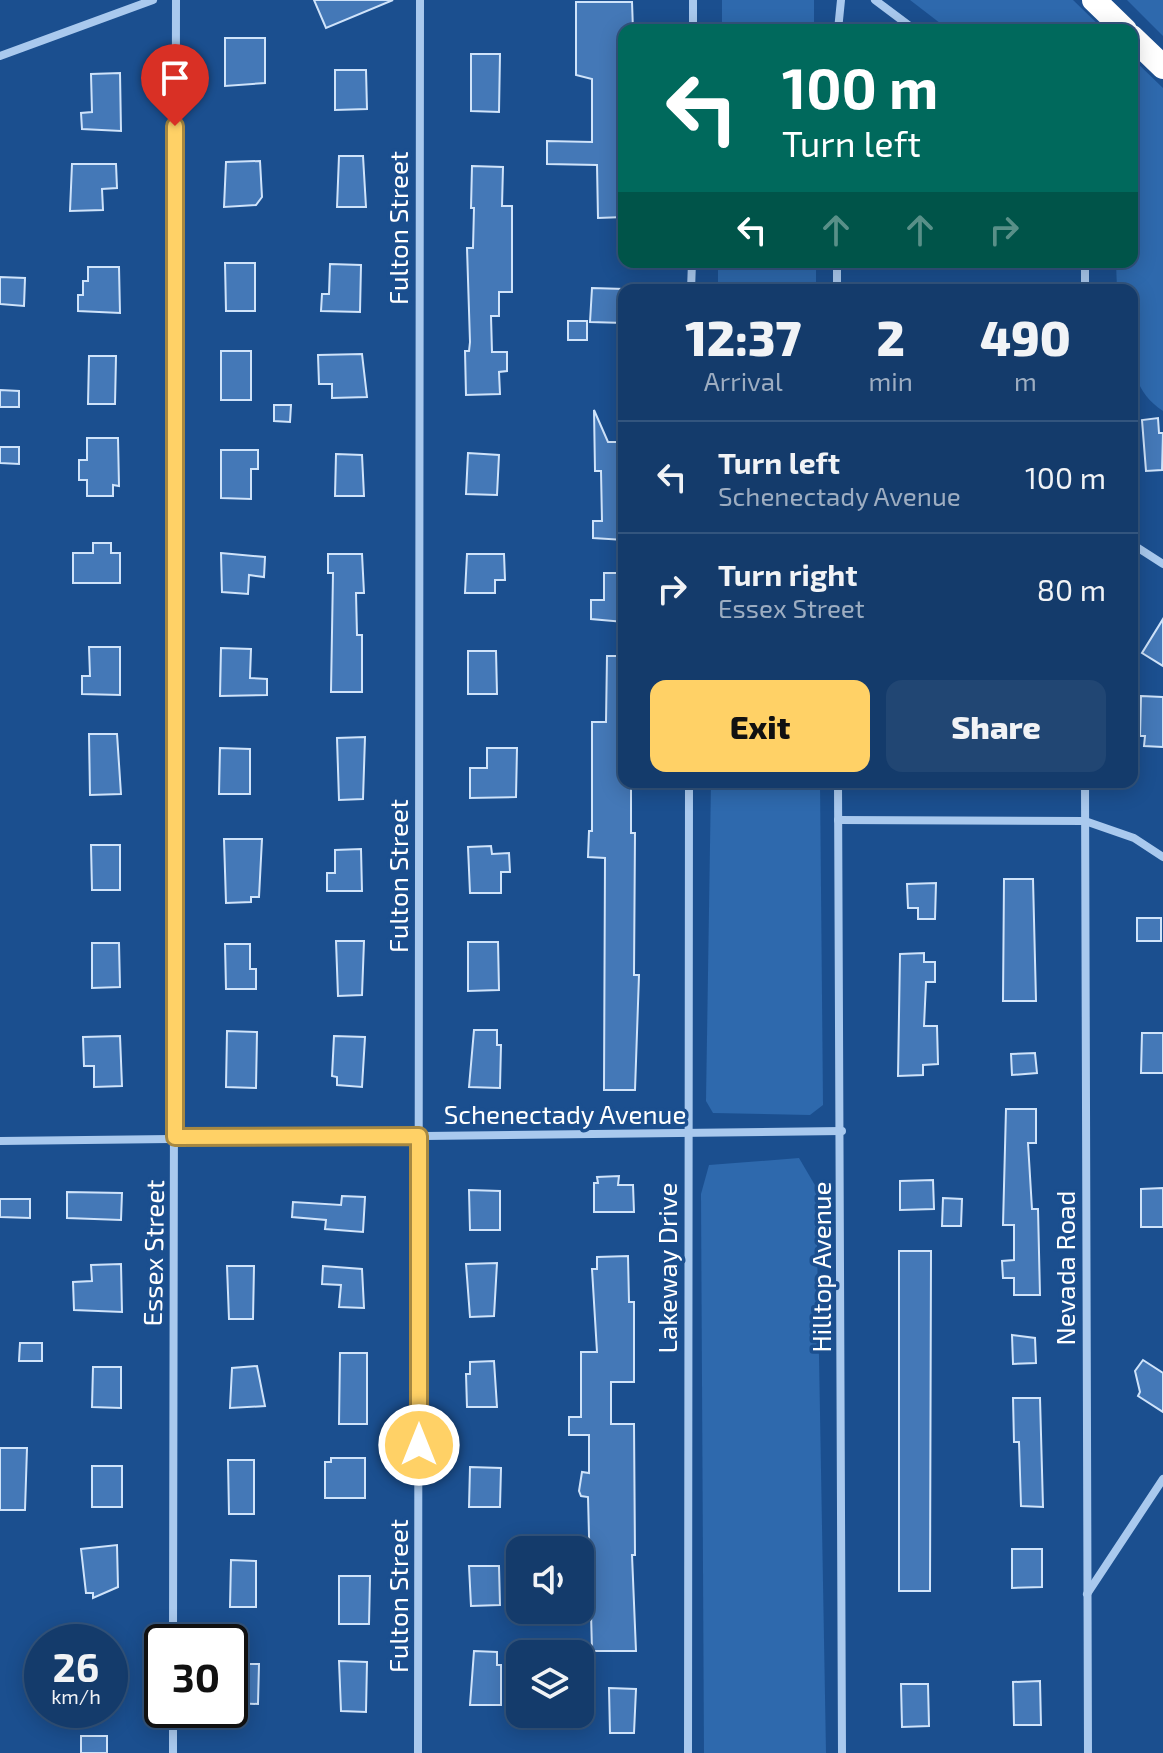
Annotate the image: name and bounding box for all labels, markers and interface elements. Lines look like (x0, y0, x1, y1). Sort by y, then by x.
pin (141, 44, 209, 126)
text: 100 m (782, 53, 938, 120)
icon: arrive (153, 56, 197, 100)
icon: left (650, 56, 754, 160)
text: Turn left (782, 121, 921, 164)
street label: Fulton Street (382, 151, 413, 305)
icon: left (730, 208, 774, 252)
icon: ahead (814, 208, 858, 252)
icon: ahead (898, 208, 942, 252)
icon: right (982, 208, 1026, 252)
text: 12:37 (685, 308, 801, 366)
text: 2 (876, 308, 905, 366)
text: 490 (980, 308, 1071, 366)
text: Arrival (704, 365, 783, 396)
text: min (868, 365, 913, 396)
text: m (1014, 365, 1037, 396)
text: Turn left (718, 444, 840, 480)
icon: left (650, 455, 694, 499)
text: 100 m (1025, 459, 1106, 495)
text: Schenectady Avenue (718, 480, 961, 511)
text: Turn right (718, 556, 858, 592)
icon: right (650, 567, 694, 611)
text: 80 m (1037, 571, 1106, 607)
text: Essex Street (718, 592, 865, 623)
button: Exit (650, 680, 870, 772)
button: Share (886, 680, 1106, 772)
street label: Fulton Street (382, 799, 413, 953)
street label: Schenectady Avenue (444, 1098, 686, 1129)
street label: Essex Street (136, 1179, 169, 1327)
street label: Hilltop Avenue (805, 1181, 836, 1353)
street label: Lakeway Drive (651, 1183, 682, 1353)
street label: Nevada Road (1049, 1191, 1080, 1346)
position arrow (377, 1403, 461, 1487)
street label: Fulton Street (382, 1519, 413, 1673)
map controls (506, 1536, 594, 1728)
button: sound (506, 1536, 594, 1624)
speed limit sign: 30 (144, 1624, 248, 1728)
button: layers (506, 1640, 594, 1728)
text: 26 (53, 1642, 99, 1690)
text: km/h (51, 1684, 101, 1708)

